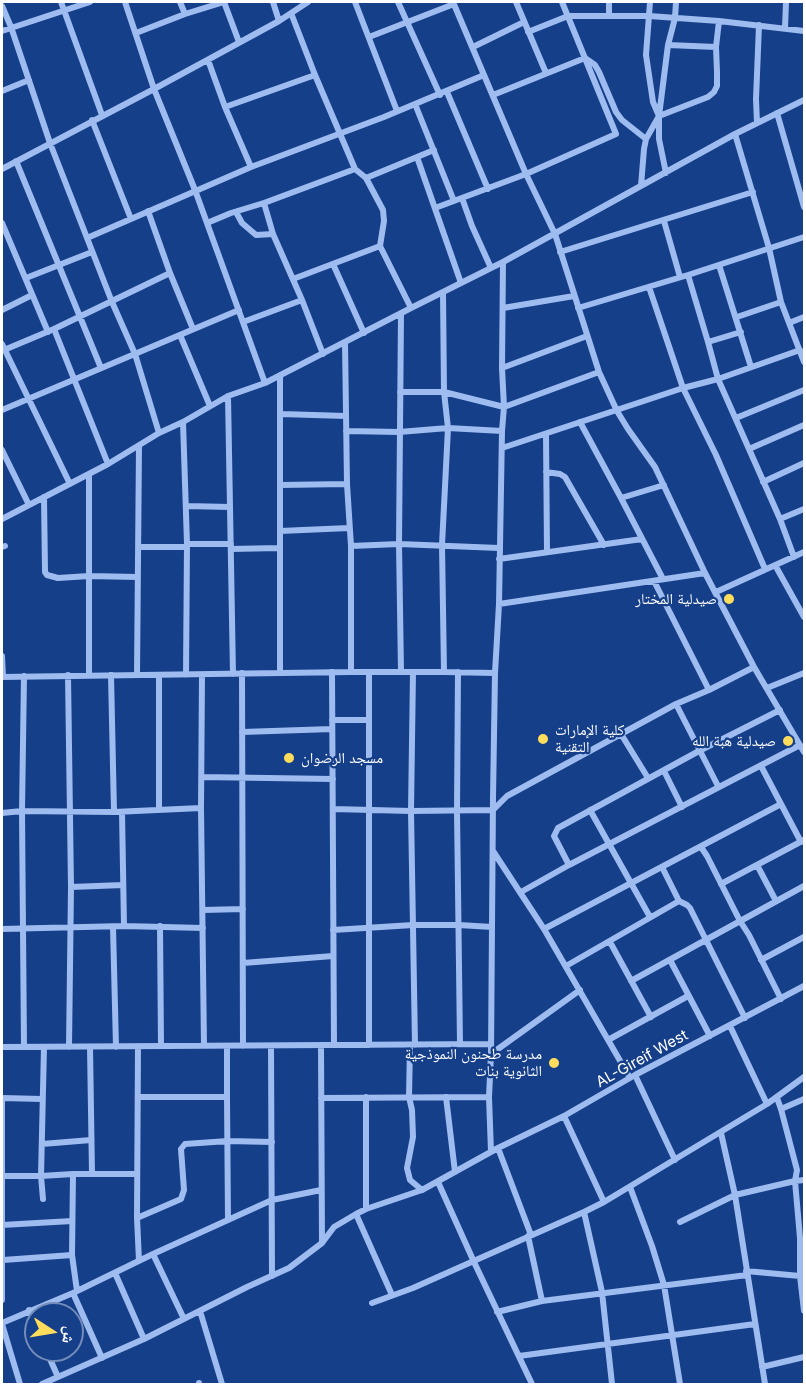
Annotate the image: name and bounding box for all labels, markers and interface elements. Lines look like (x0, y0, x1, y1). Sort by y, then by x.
place label: صيدلية المختار (635, 590, 717, 608)
marker: صيدلية المختار (722, 592, 736, 606)
place label: كلية الإمارات التقنية (555, 721, 624, 756)
marker: كلية الإمارات التقنية (536, 732, 550, 746)
place label: صيدلية هبة الله (692, 732, 776, 750)
marker: صيدلية هبة الله (781, 734, 795, 748)
place label: مسجد الرضوان (301, 749, 383, 767)
marker: مسجد الرضوان (282, 751, 296, 765)
street label: AL-Gireif West (593, 1026, 691, 1092)
place label: مدرسة طحنون النموذجية الثانوية بنات (405, 1045, 542, 1080)
marker: مدرسة طحنون النموذجية الثانوية بنات (547, 1056, 561, 1070)
north arrow (24, 1302, 84, 1362)
text: ش (58, 1325, 81, 1346)

